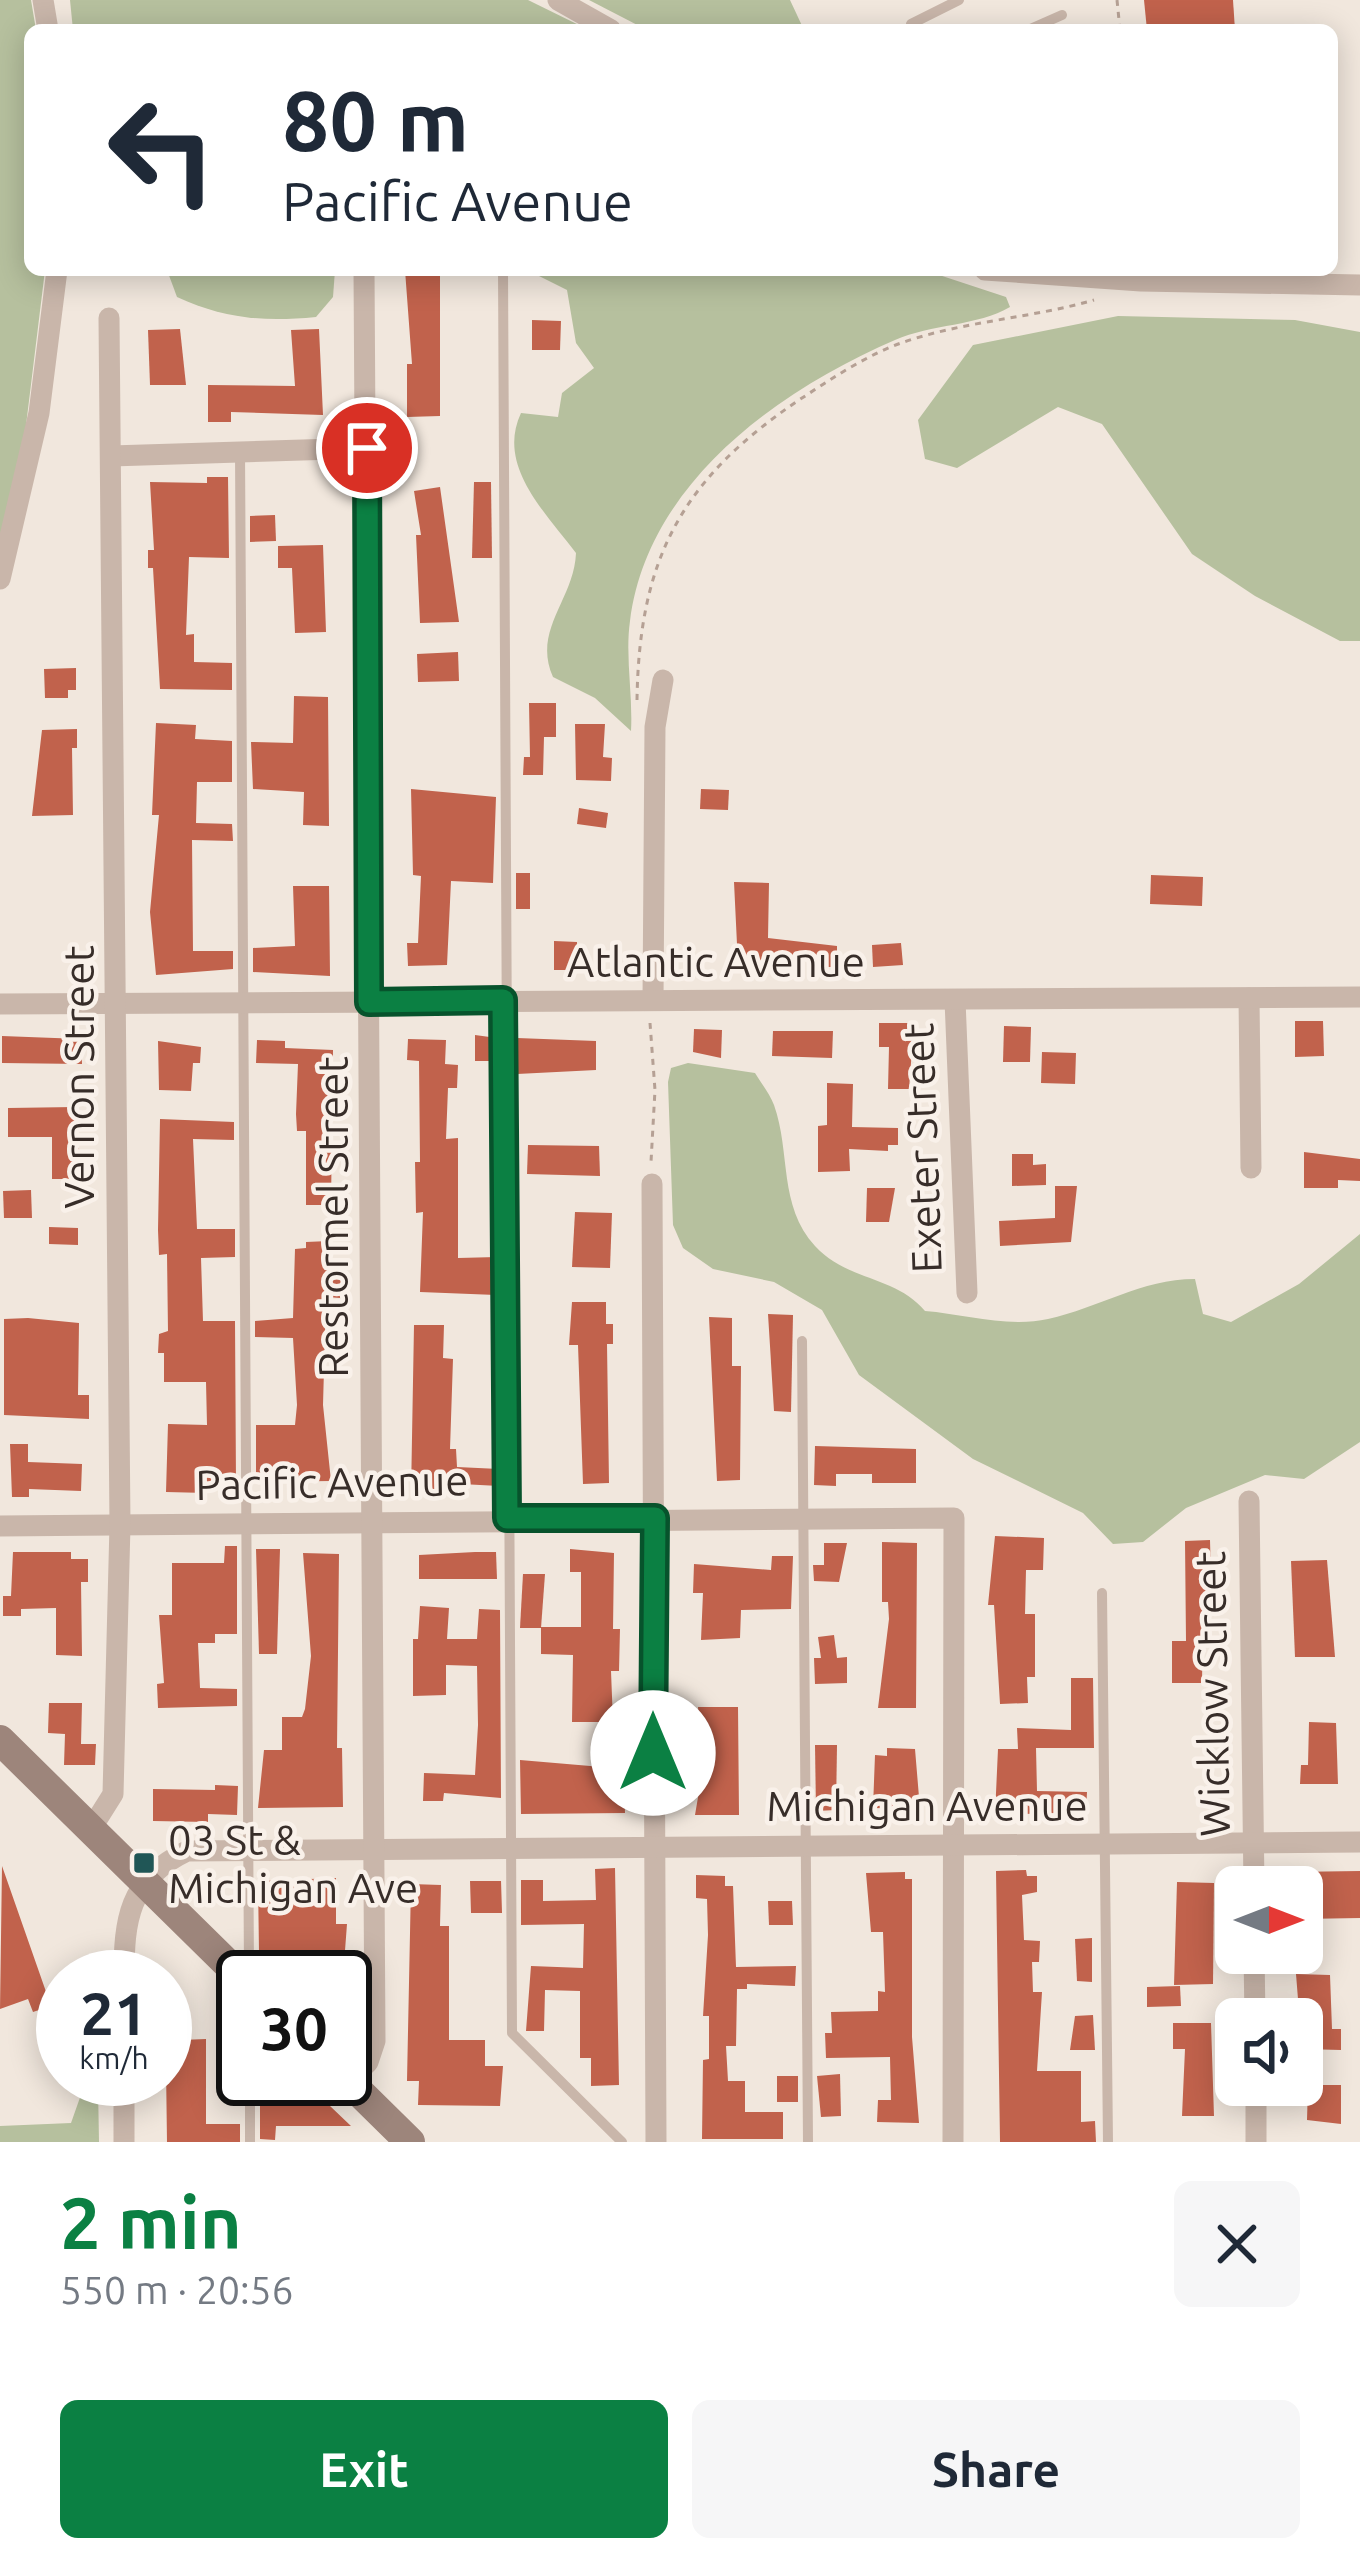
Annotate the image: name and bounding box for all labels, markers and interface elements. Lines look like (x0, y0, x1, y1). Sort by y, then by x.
icon: left (84, 72, 240, 228)
text: 80 m (282, 73, 469, 167)
text: Pacific Avenue (282, 171, 633, 231)
pin (316, 397, 418, 499)
icon: arrive (334, 415, 400, 481)
street label: Atlantic Avenue (567, 938, 865, 985)
street label: Vernon Street (55, 945, 102, 1209)
street label: Exeter Street (894, 1022, 950, 1274)
street label: Restormel Street (309, 1056, 356, 1378)
street label: Pacific Avenue (195, 1456, 469, 1508)
street label: Wicklow Street (1186, 1551, 1238, 1837)
position arrow (590, 1690, 716, 1816)
street label: Michigan Avenue (766, 1782, 1088, 1829)
place label: 03 St & Michigan Ave (168, 1816, 418, 1911)
marker: 03 St & Michigan Ave (131, 1850, 157, 1876)
north arrow (1215, 1866, 1323, 1974)
map controls (1215, 1866, 1323, 2106)
speed limit sign: 30 (216, 1950, 372, 2106)
text: 21 (80, 1979, 148, 2046)
button: sound (1215, 1998, 1323, 2106)
text: km/h (79, 2041, 149, 2075)
button: close (1174, 2181, 1300, 2307)
text: 2 min (60, 2182, 242, 2263)
text: 550 m · 20:56 (60, 2268, 294, 2311)
button: Exit (60, 2400, 668, 2538)
button: Share (692, 2400, 1300, 2538)

